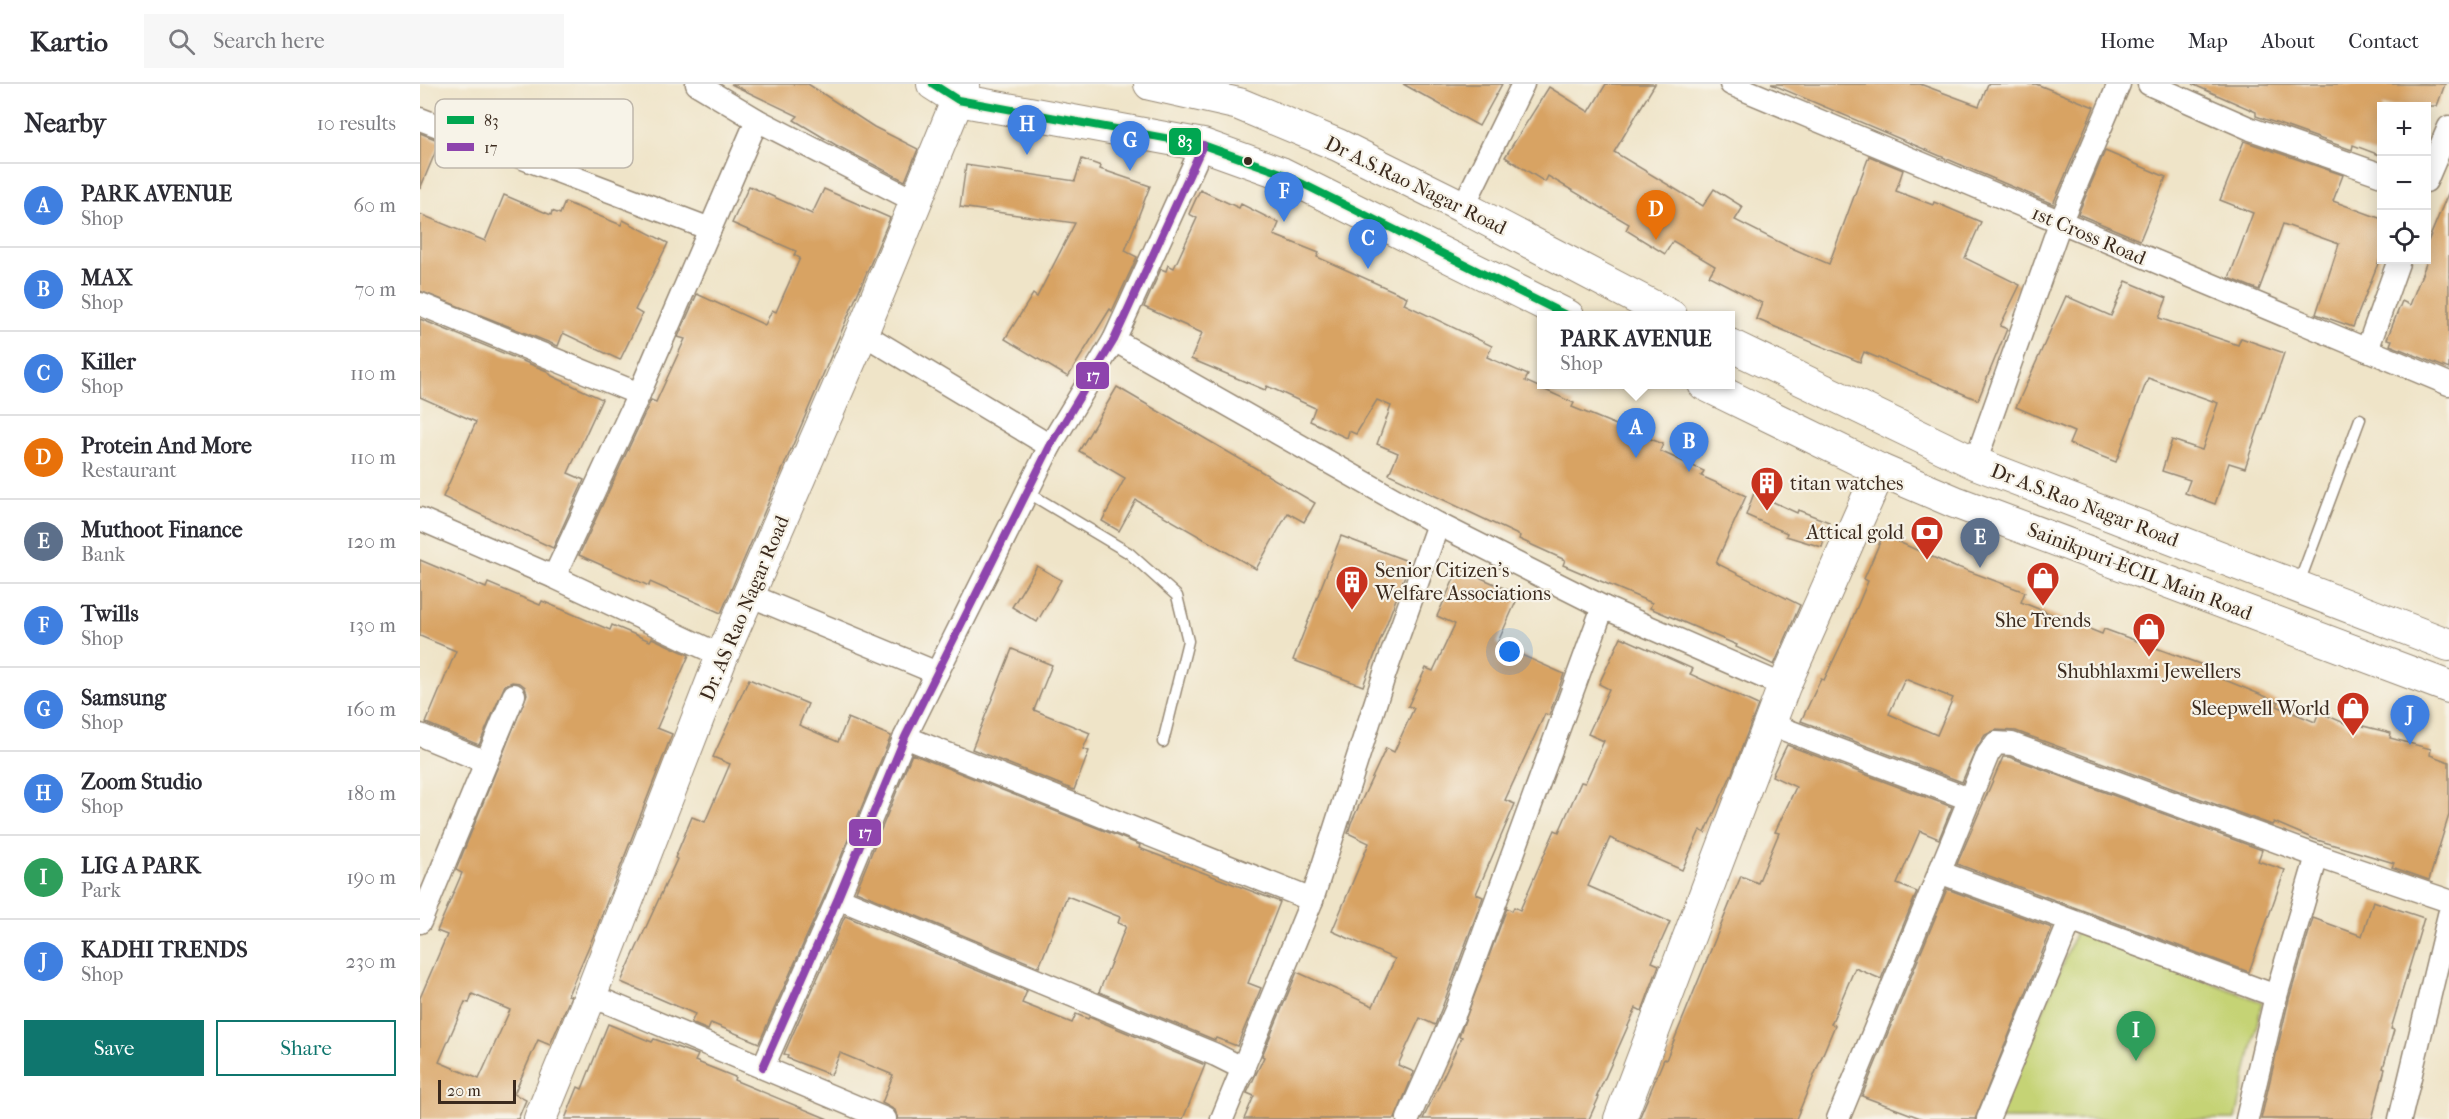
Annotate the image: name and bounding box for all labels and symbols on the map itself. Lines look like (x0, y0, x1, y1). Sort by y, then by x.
legend (435, 99, 633, 168)
pin: H (1008, 106, 1046, 155)
text: 83 (484, 111, 499, 130)
pin: G (1110, 122, 1150, 171)
line badge: 83 (1168, 127, 1202, 156)
street label: Dr A.S.Rao Nagar Road (1321, 131, 1511, 240)
text: 83 (1178, 132, 1192, 152)
text: 17 (484, 138, 498, 157)
unlabelled marker (1242, 155, 1254, 167)
pin: F (1264, 172, 1304, 222)
pin: D (1636, 190, 1676, 240)
street label: 1st Cross Road (2028, 201, 2150, 270)
pin: C (1348, 220, 1388, 269)
line badge: 17 (1075, 361, 1110, 390)
text: 17 (1086, 366, 1100, 385)
pin: A (1616, 408, 1656, 458)
pin: B (1670, 422, 1708, 472)
street label: Dr A.S.Rao Nagar Road (1988, 459, 2183, 552)
building icon: titan watches (1749, 465, 1785, 512)
place label: titan watches (1790, 472, 1903, 495)
street label: Dr. AS Rao Nagar Road (695, 511, 794, 704)
bank icon: Attical gold (1909, 514, 1945, 561)
pin: E (1960, 518, 2000, 568)
street label: Sainikpuri-ECIL Main Road (2024, 518, 2256, 625)
place label: Attical gold (1805, 521, 1905, 544)
place label: Senior Citizen's Welfare Associations (1374, 559, 1551, 605)
shop icon: She Trends (2025, 560, 2061, 607)
building icon: Senior Citizen's Welfare Associations (1334, 564, 1370, 611)
place label: She Trends (1995, 609, 2091, 632)
shop icon: Shubhlaxmi Jewellers (2131, 611, 2167, 658)
your location (1495, 637, 1524, 666)
place label: Shubhlaxmi Jewellers (2057, 660, 2241, 683)
shop icon: Sleepwell World (2335, 690, 2371, 737)
pin: J (2390, 696, 2430, 745)
place label: Sleepwell World (2191, 697, 2331, 720)
line badge: 17 (848, 818, 882, 847)
text: 17 (858, 823, 872, 842)
pin: I (2116, 1012, 2156, 1061)
scale bar (438, 1077, 516, 1104)

